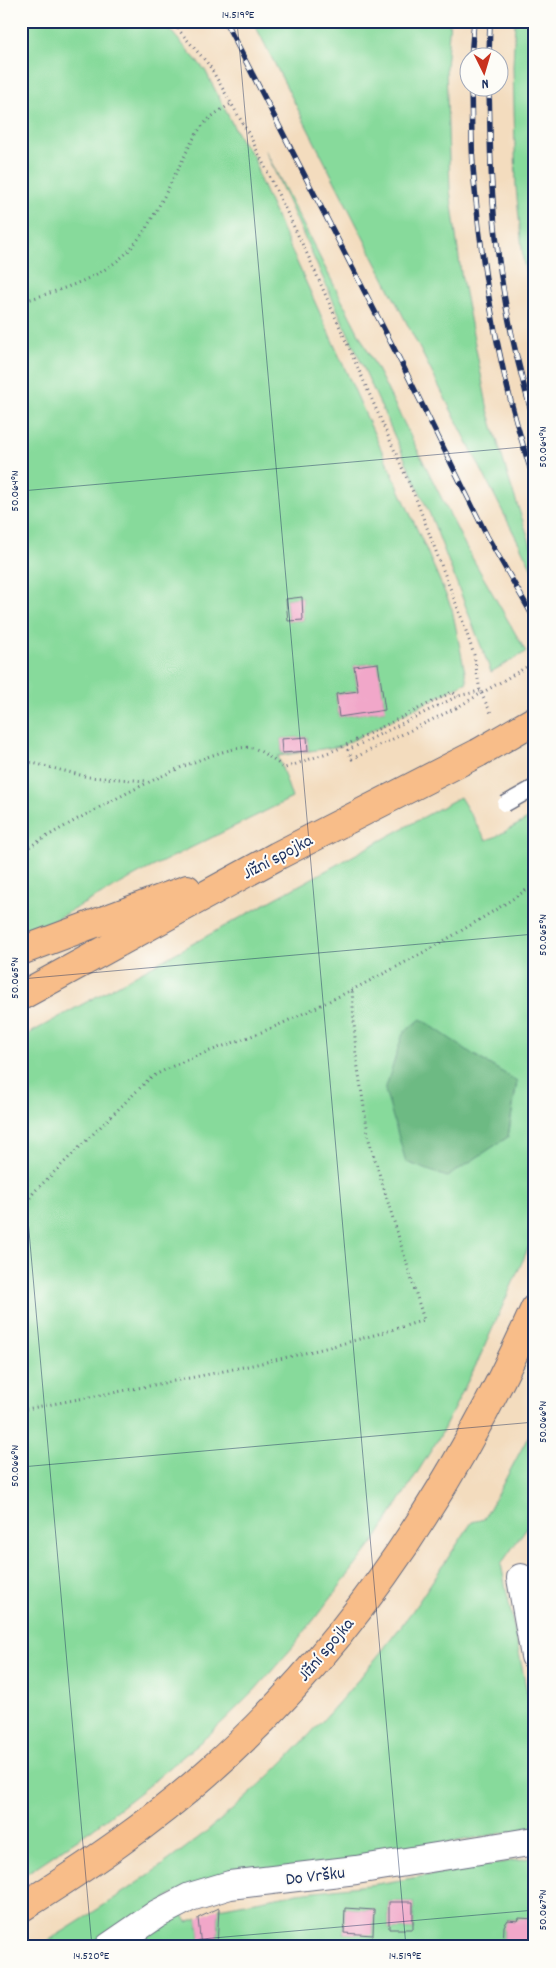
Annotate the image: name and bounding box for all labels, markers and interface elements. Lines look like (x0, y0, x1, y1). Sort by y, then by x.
text: 14.519°E (222, 7, 255, 24)
north arrow (458, 48, 508, 98)
text: N (481, 73, 489, 93)
text: 50.064°N (535, 426, 552, 468)
text: 50.064°N (7, 470, 24, 512)
street label: Jižní spojka (239, 829, 318, 887)
text: 50.065°N (535, 914, 552, 956)
text: 50.065°N (7, 957, 24, 999)
text: 50.066°N (535, 1401, 552, 1443)
text: 50.066°N (7, 1445, 24, 1487)
street label: Jižní spojka (293, 1613, 361, 1688)
street label: Do Vršku (284, 1861, 346, 1894)
text: 50.067°N (535, 1889, 552, 1930)
text: 14.520°E (73, 1948, 110, 1965)
text: 14.519°E (389, 1948, 422, 1965)

